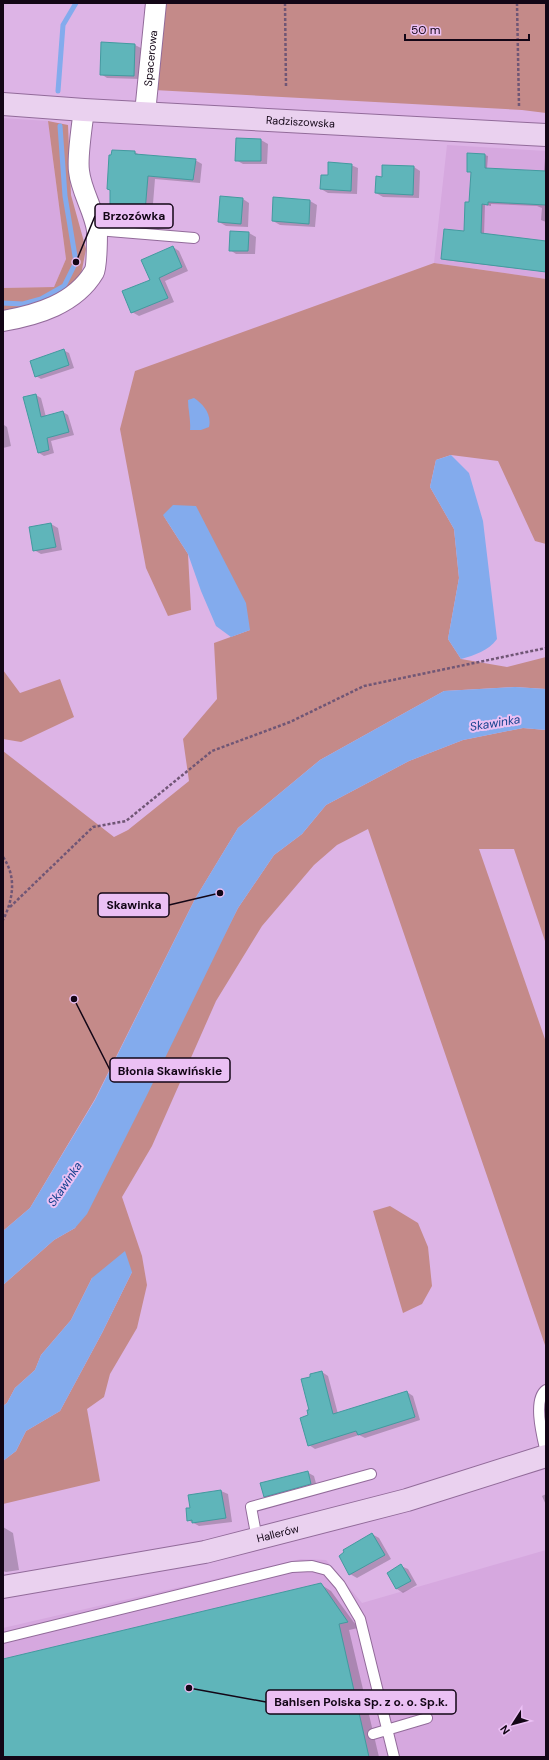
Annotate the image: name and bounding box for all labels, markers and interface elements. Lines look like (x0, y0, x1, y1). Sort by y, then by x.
scale bar (405, 16, 529, 42)
text: 50 m (411, 22, 440, 38)
street label: Spacerowa (141, 30, 160, 87)
street label: Radziszowska (265, 113, 335, 131)
callout: Brzozówka (95, 204, 173, 228)
text: Brzozówka (103, 208, 165, 224)
water label: Skawinka (469, 711, 522, 735)
callout: Skawinka (98, 893, 169, 917)
text: Skawinka (106, 897, 162, 913)
callout: Błonia Skawińskie (110, 1058, 230, 1082)
text: Błonia Skawińskie (118, 1063, 222, 1079)
water label: Skawinka (44, 1158, 86, 1210)
street label: Hallerów (255, 1521, 301, 1545)
callout: Bahlsen Polska Sp. z o. o. Sp.k. (266, 1690, 456, 1714)
text: Bahlsen Polska Sp. z o. o. Sp.k. (274, 1694, 448, 1710)
north arrow (493, 1704, 533, 1744)
text: N (497, 1723, 513, 1737)

